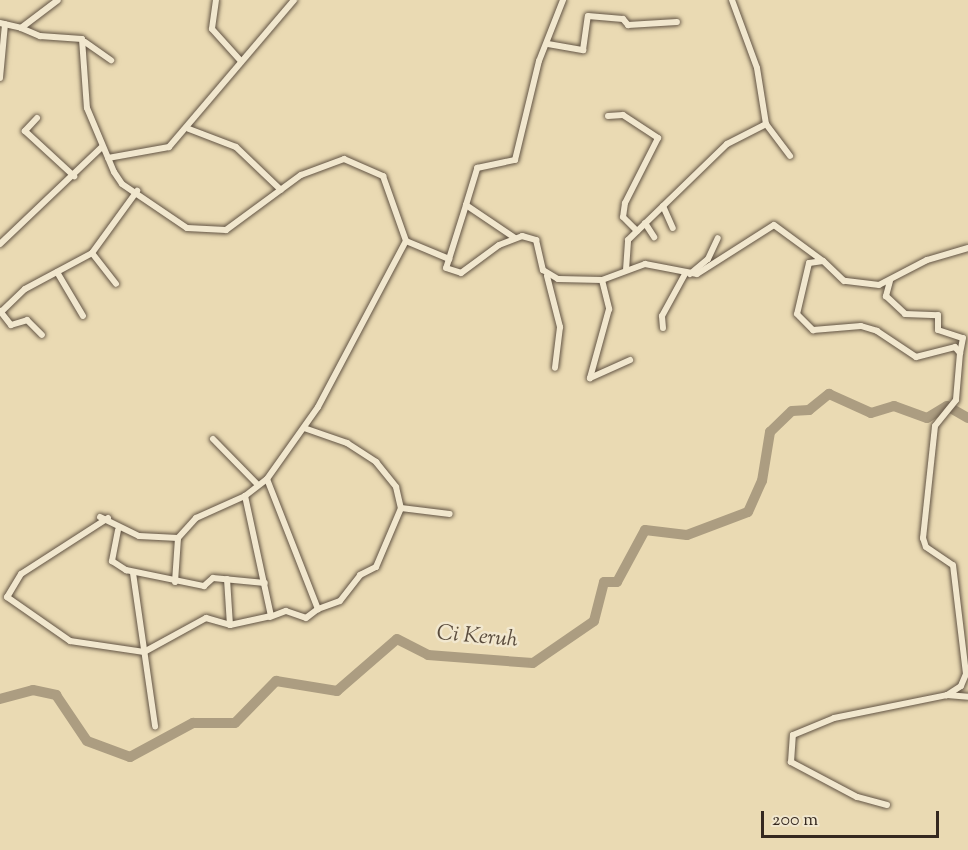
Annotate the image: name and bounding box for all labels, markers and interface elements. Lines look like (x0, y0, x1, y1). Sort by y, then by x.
water label: Ci Keruh (435, 621, 519, 655)
scale bar (764, 799, 942, 837)
text: 200 m (772, 808, 818, 834)

